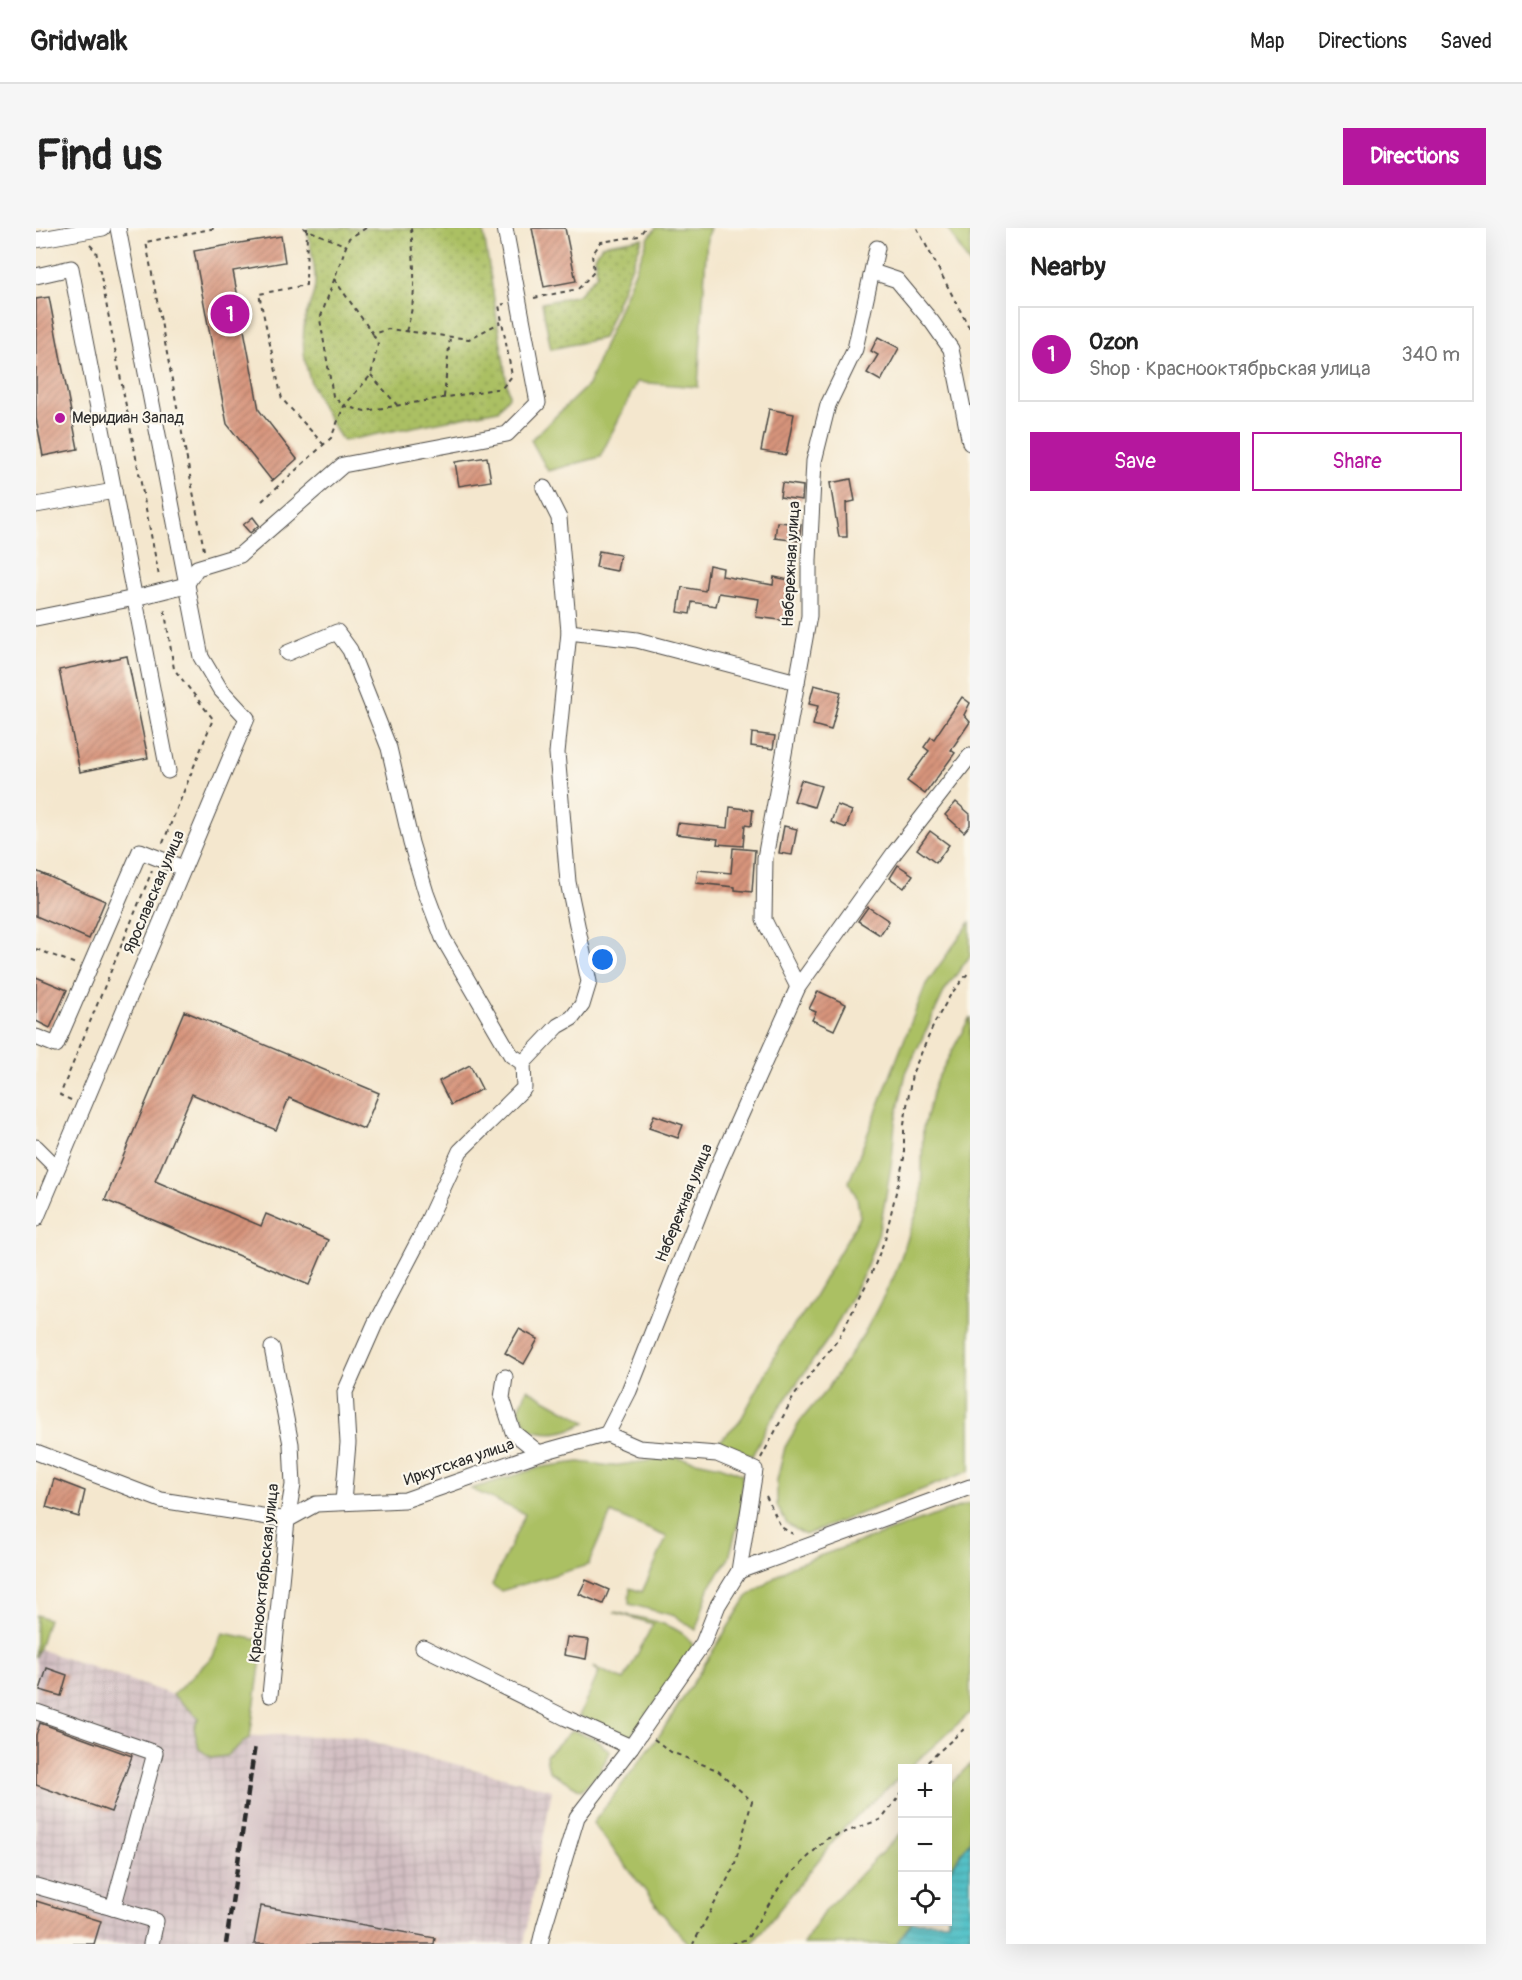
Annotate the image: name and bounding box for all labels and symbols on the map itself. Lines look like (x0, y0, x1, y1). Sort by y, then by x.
pin: 1 (210, 292, 250, 337)
place label: Меридиан Запад (72, 408, 184, 428)
marker: Меридиан Запад (53, 411, 67, 425)
street label: Набережная улица (778, 501, 804, 627)
street label: Ярославская улица (119, 827, 189, 957)
your location (588, 945, 617, 974)
street label: Набережная улица (651, 1141, 717, 1265)
street label: Иркутская улица (401, 1434, 517, 1490)
street label: Краснооктябрьская улица (245, 1482, 283, 1664)

